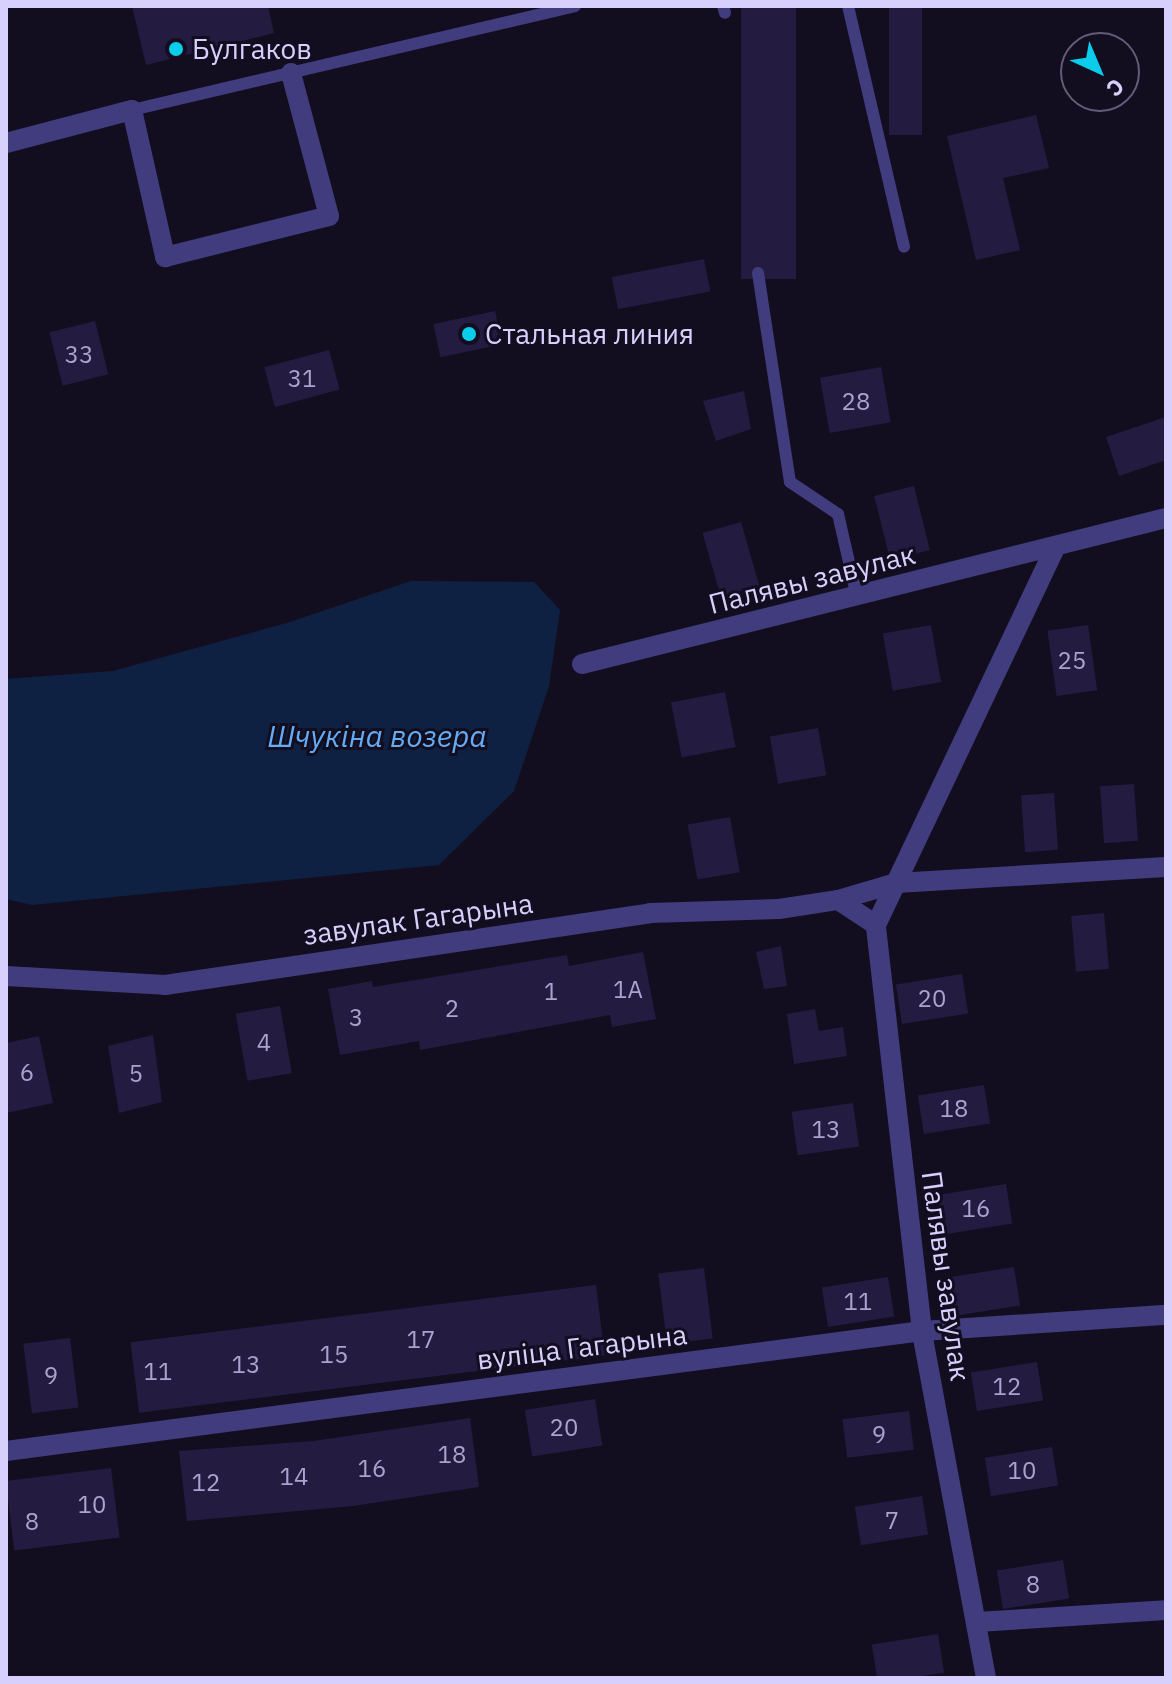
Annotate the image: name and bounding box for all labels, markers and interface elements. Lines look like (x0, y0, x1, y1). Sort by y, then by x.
place label: Булгаков (192, 32, 312, 66)
north arrow (1060, 32, 1140, 112)
marker: Булгаков (167, 40, 185, 58)
text: С (1100, 73, 1131, 104)
place label: Стальная линия (485, 317, 694, 351)
marker: Стальная линия (460, 325, 478, 343)
house number: 33 (65, 341, 93, 369)
house number: 31 (288, 365, 316, 393)
house number: 28 (842, 388, 870, 416)
street label: Палявы завулак (705, 537, 919, 621)
house number: 25 (1058, 647, 1086, 675)
water label: Шчукіна возера (267, 718, 487, 754)
street label: завулак Гагарына (301, 886, 535, 952)
house number: 1А (613, 976, 643, 1004)
house number: 1 (544, 978, 558, 1006)
house number: 20 (918, 985, 946, 1013)
house number: 2 (445, 995, 459, 1023)
house number: 3 (349, 1004, 363, 1032)
house number: 4 (257, 1029, 271, 1057)
house number: 6 (20, 1059, 34, 1087)
house number: 5 (129, 1060, 143, 1088)
house number: 18 (940, 1095, 968, 1123)
house number: 13 (812, 1116, 840, 1144)
street label: Палявы завулак (915, 1169, 977, 1383)
house number: 16 (962, 1195, 990, 1223)
house number: 11 (844, 1288, 872, 1316)
street label: вуліца Гагарына (475, 1317, 689, 1377)
house number: 17 (407, 1326, 435, 1354)
house number: 15 (320, 1341, 348, 1369)
house number: 13 (232, 1351, 260, 1379)
house number: 11 (144, 1358, 172, 1386)
house number: 9 (44, 1362, 58, 1390)
house number: 12 (993, 1373, 1021, 1401)
house number: 20 (550, 1414, 578, 1442)
house number: 9 (872, 1421, 886, 1449)
house number: 18 (438, 1441, 466, 1469)
house number: 16 (358, 1455, 386, 1483)
house number: 10 (1008, 1457, 1036, 1485)
house number: 14 (280, 1463, 308, 1491)
house number: 12 (192, 1469, 220, 1497)
house number: 10 (78, 1491, 106, 1519)
house number: 7 (885, 1507, 899, 1535)
house number: 8 (25, 1508, 39, 1536)
house number: 8 (1026, 1571, 1040, 1599)

